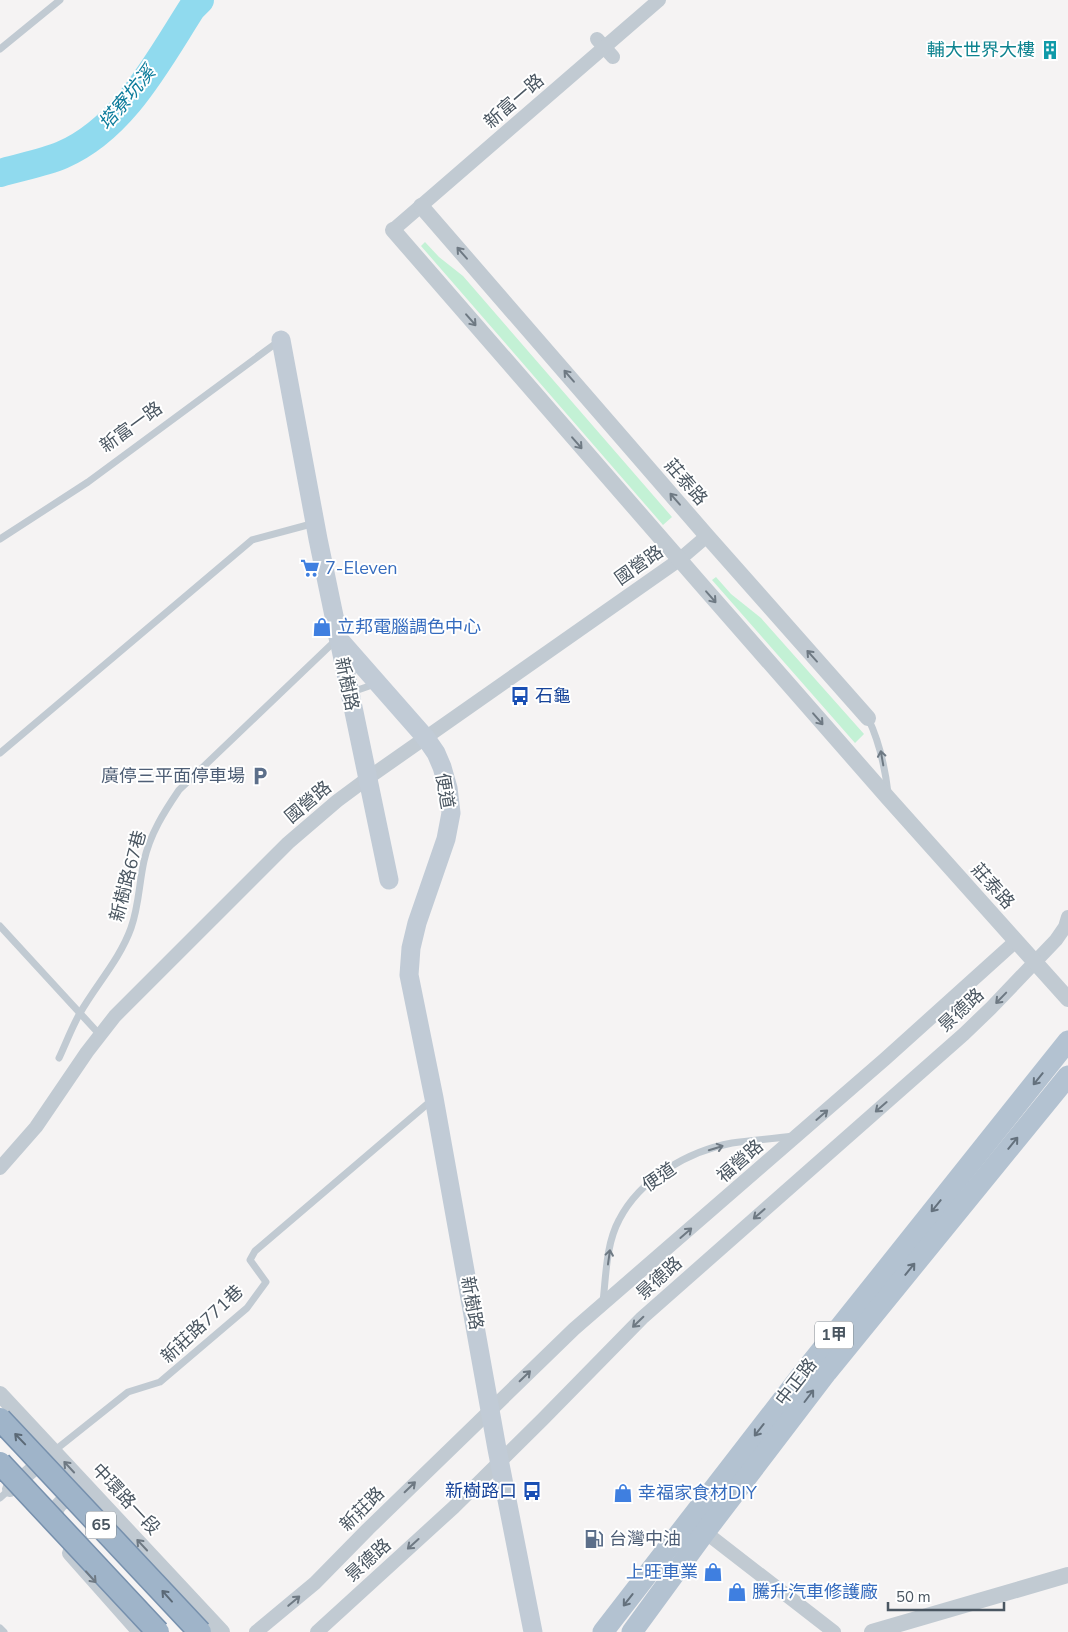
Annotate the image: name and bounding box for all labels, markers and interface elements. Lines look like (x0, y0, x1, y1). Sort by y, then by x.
place label: 輔大世界大樓 (927, 38, 1035, 62)
building icon: 輔大世界大樓 (1039, 39, 1061, 61)
water label: 塔寮坑溪 (93, 58, 163, 135)
street label: 新富一路 (479, 68, 549, 134)
one-way arrow (457, 247, 468, 260)
one-way arrow (465, 313, 476, 326)
one-way arrow (563, 370, 574, 383)
street label: 新富一路 (95, 396, 167, 458)
one-way arrow (571, 436, 583, 449)
street label: 莊泰路 (659, 454, 713, 510)
one-way arrow (669, 493, 680, 506)
street label: 國營路 (610, 540, 668, 590)
place label: 7-Eleven (325, 556, 398, 580)
supermarket icon: 7-Eleven (299, 557, 321, 579)
one-way arrow (705, 590, 717, 603)
place label: 立邦電腦調色中心 (337, 615, 481, 639)
shop icon: 立邦電腦調色中心 (311, 616, 333, 638)
one-way arrow (806, 649, 818, 662)
street label: 新樹路 (330, 655, 364, 713)
place label: 石龜 (535, 684, 571, 708)
bus stop icon: 石龜 (509, 685, 531, 707)
one-way arrow (813, 712, 824, 725)
one-way arrow (876, 750, 886, 766)
place label: 廣停三平面停車場 (101, 764, 245, 788)
parking icon: 廣停三平面停車場 (249, 765, 271, 787)
street label: 便道 (430, 771, 460, 811)
street label: 國營路 (280, 775, 336, 829)
street label: 新樹路67巷 (104, 828, 152, 924)
street label: 莊泰路 (966, 858, 1020, 914)
street label: 景德路 (933, 983, 989, 1037)
one-way arrow (995, 991, 1007, 1004)
one-way arrow (1032, 1072, 1043, 1085)
one-way arrow (875, 1101, 888, 1112)
one-way arrow (815, 1109, 828, 1120)
street label: 福營路 (712, 1134, 768, 1188)
one-way arrow (1008, 1137, 1019, 1150)
one-way arrow (707, 1143, 723, 1153)
street label: 便道 (637, 1157, 681, 1197)
one-way arrow (931, 1199, 942, 1212)
one-way arrow (752, 1208, 765, 1220)
one-way arrow (679, 1228, 692, 1239)
one-way arrow (604, 1249, 614, 1265)
street label: 景德路 (631, 1251, 687, 1305)
one-way arrow (905, 1263, 916, 1276)
street label: 新樹路 (455, 1274, 489, 1332)
street label: 新莊路771巷 (156, 1280, 248, 1368)
one-way arrow (631, 1316, 644, 1328)
road number: 1甲 (815, 1322, 853, 1348)
street label: 中正路 (770, 1353, 822, 1411)
one-way arrow (519, 1370, 532, 1382)
one-way arrow (803, 1390, 814, 1403)
one-way arrow (754, 1423, 765, 1436)
one-way arrow (14, 1433, 26, 1446)
street label: 中環路一段 (87, 1458, 165, 1540)
one-way arrow (63, 1461, 75, 1474)
place label: 新樹路口 (445, 1479, 517, 1503)
bus stop icon: 新樹路口 (521, 1480, 543, 1502)
street label: 新莊路 (334, 1481, 390, 1537)
place label: 幸福家食材DIY (638, 1481, 757, 1505)
one-way arrow (404, 1482, 416, 1494)
shop icon: 幸福家食材DIY (612, 1482, 634, 1504)
road number: 65 (86, 1512, 116, 1538)
place label: 台灣中油 (609, 1527, 681, 1551)
fuel station icon: 台灣中油 (583, 1528, 605, 1550)
street label: 景德路 (340, 1533, 396, 1587)
one-way arrow (136, 1538, 148, 1551)
one-way arrow (407, 1538, 420, 1550)
place label: 上旺車業 (626, 1560, 698, 1584)
shop icon: 上旺車業 (702, 1561, 724, 1583)
one-way arrow (85, 1570, 96, 1583)
place label: 騰升汽車修護廠 (752, 1580, 878, 1604)
scale bar (888, 1580, 1004, 1612)
shop icon: 騰升汽車修護廠 (726, 1581, 748, 1603)
text: 50 m (896, 1587, 931, 1607)
one-way arrow (161, 1590, 173, 1602)
one-way arrow (623, 1593, 633, 1607)
one-way arrow (287, 1595, 300, 1606)

